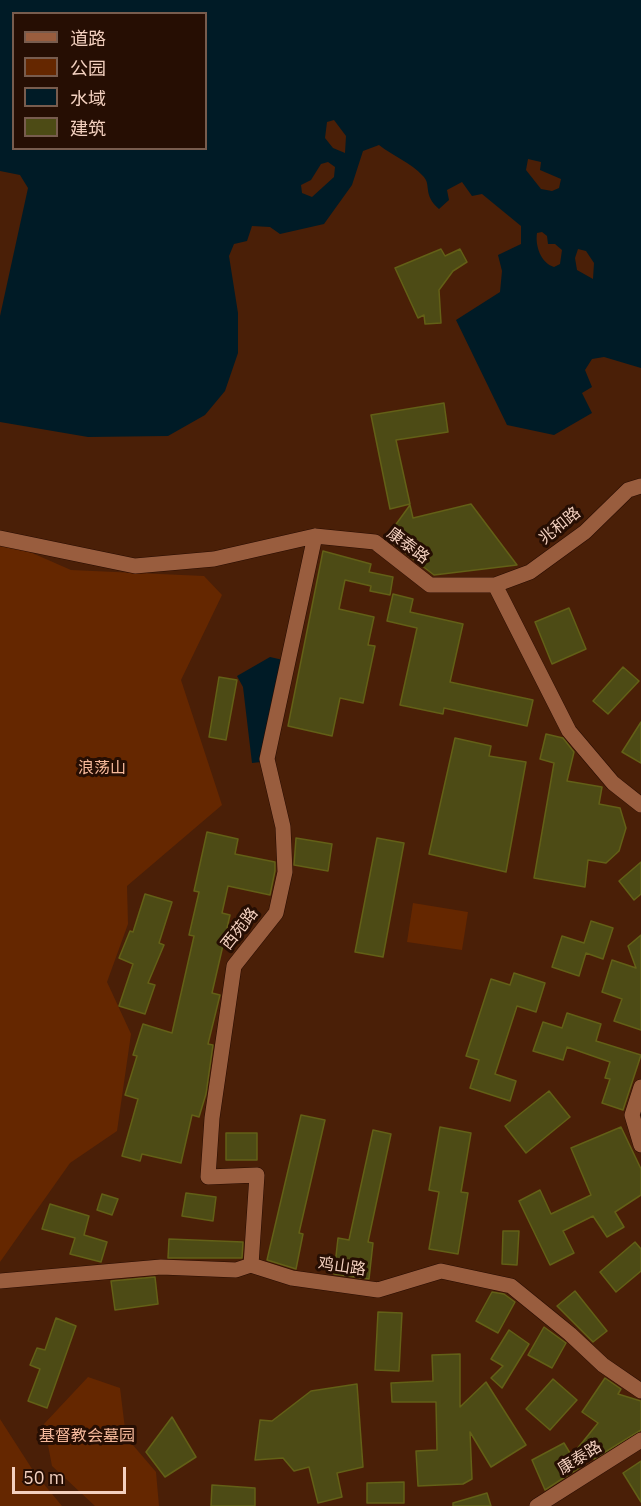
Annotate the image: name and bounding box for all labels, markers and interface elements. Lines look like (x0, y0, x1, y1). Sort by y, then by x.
legend (12, 12, 207, 150)
text: 道路 (70, 27, 106, 50)
text: 公园 (70, 57, 106, 80)
text: 水域 (70, 87, 106, 110)
text: 建筑 (70, 117, 106, 140)
street label: 兆和路 (535, 503, 585, 549)
street label: 康泰路 (383, 524, 433, 568)
park label: 浪荡山 (78, 758, 126, 778)
street label: 西苑路 (218, 904, 262, 954)
street label: 鸡山路 (317, 1254, 367, 1280)
park label: 基督教会墓园 (39, 1426, 135, 1446)
street label: 康泰路 (555, 1437, 605, 1479)
scale bar (15, 1455, 129, 1493)
text: 50 m (23, 1466, 65, 1489)

